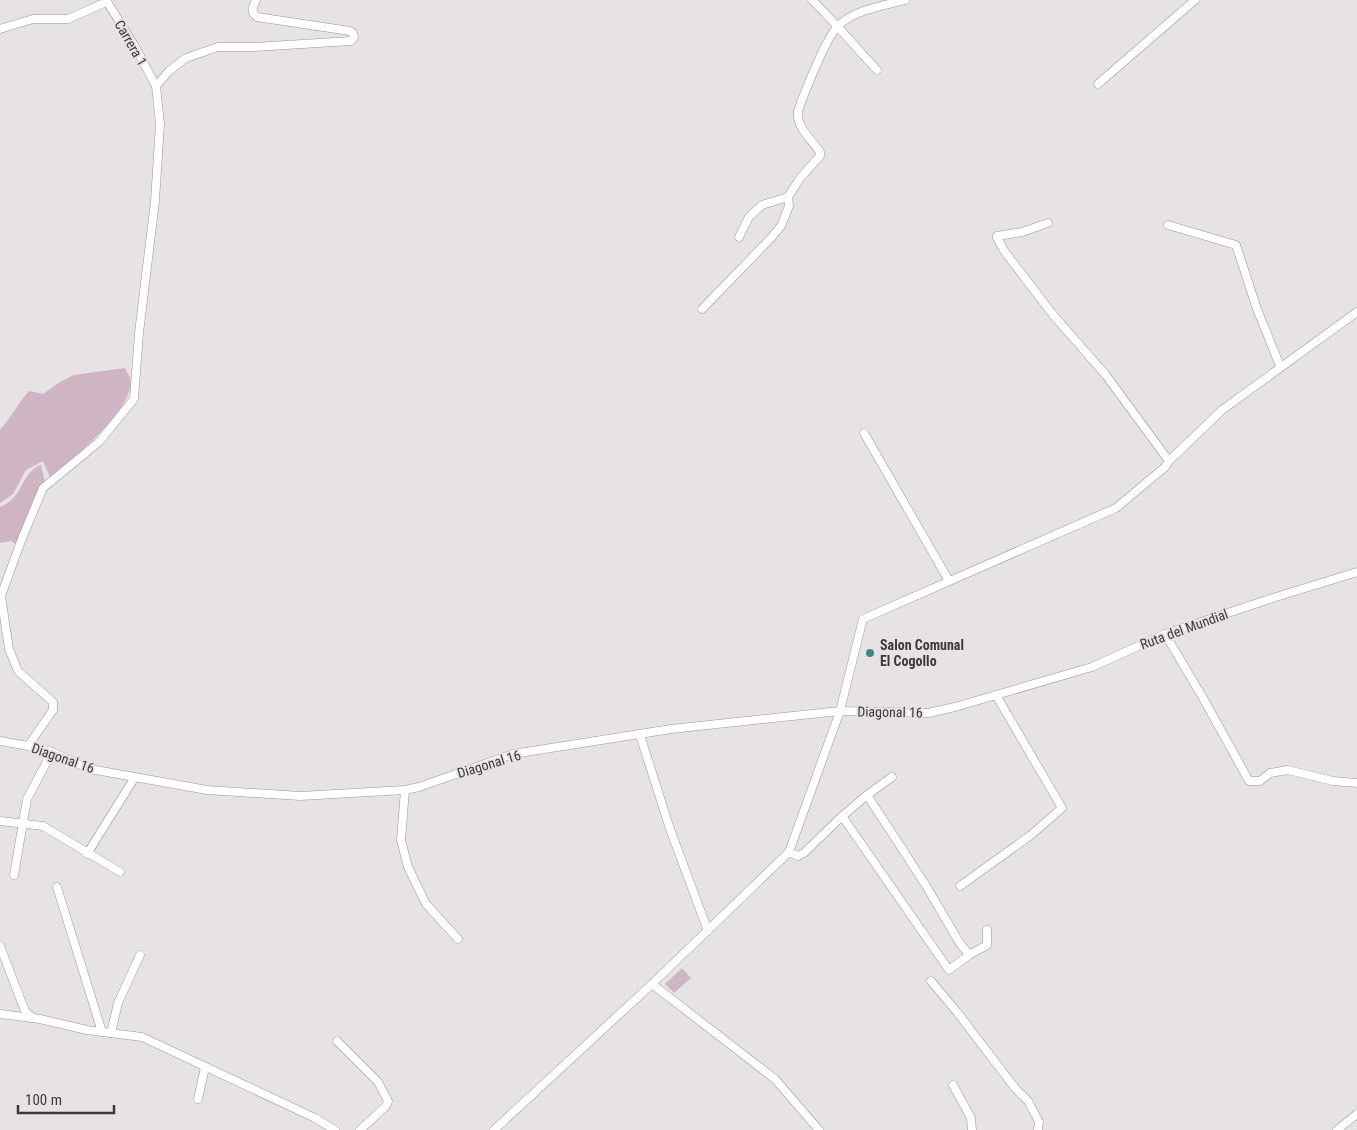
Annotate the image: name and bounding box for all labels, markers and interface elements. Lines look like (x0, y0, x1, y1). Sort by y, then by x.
street label: Carrera 1 (111, 17, 151, 69)
street label: Ruta del Mundial (1138, 606, 1230, 652)
place label: Salon Comunal El Cogollo (880, 637, 964, 669)
marker: Salon Comunal El Cogollo (864, 647, 876, 659)
street label: Diagonal 16 (857, 703, 923, 721)
street label: Diagonal 16 (29, 740, 97, 776)
street label: Diagonal 16 (455, 747, 523, 781)
scale bar (18, 1082, 114, 1114)
text: 100 m (25, 1091, 62, 1109)

